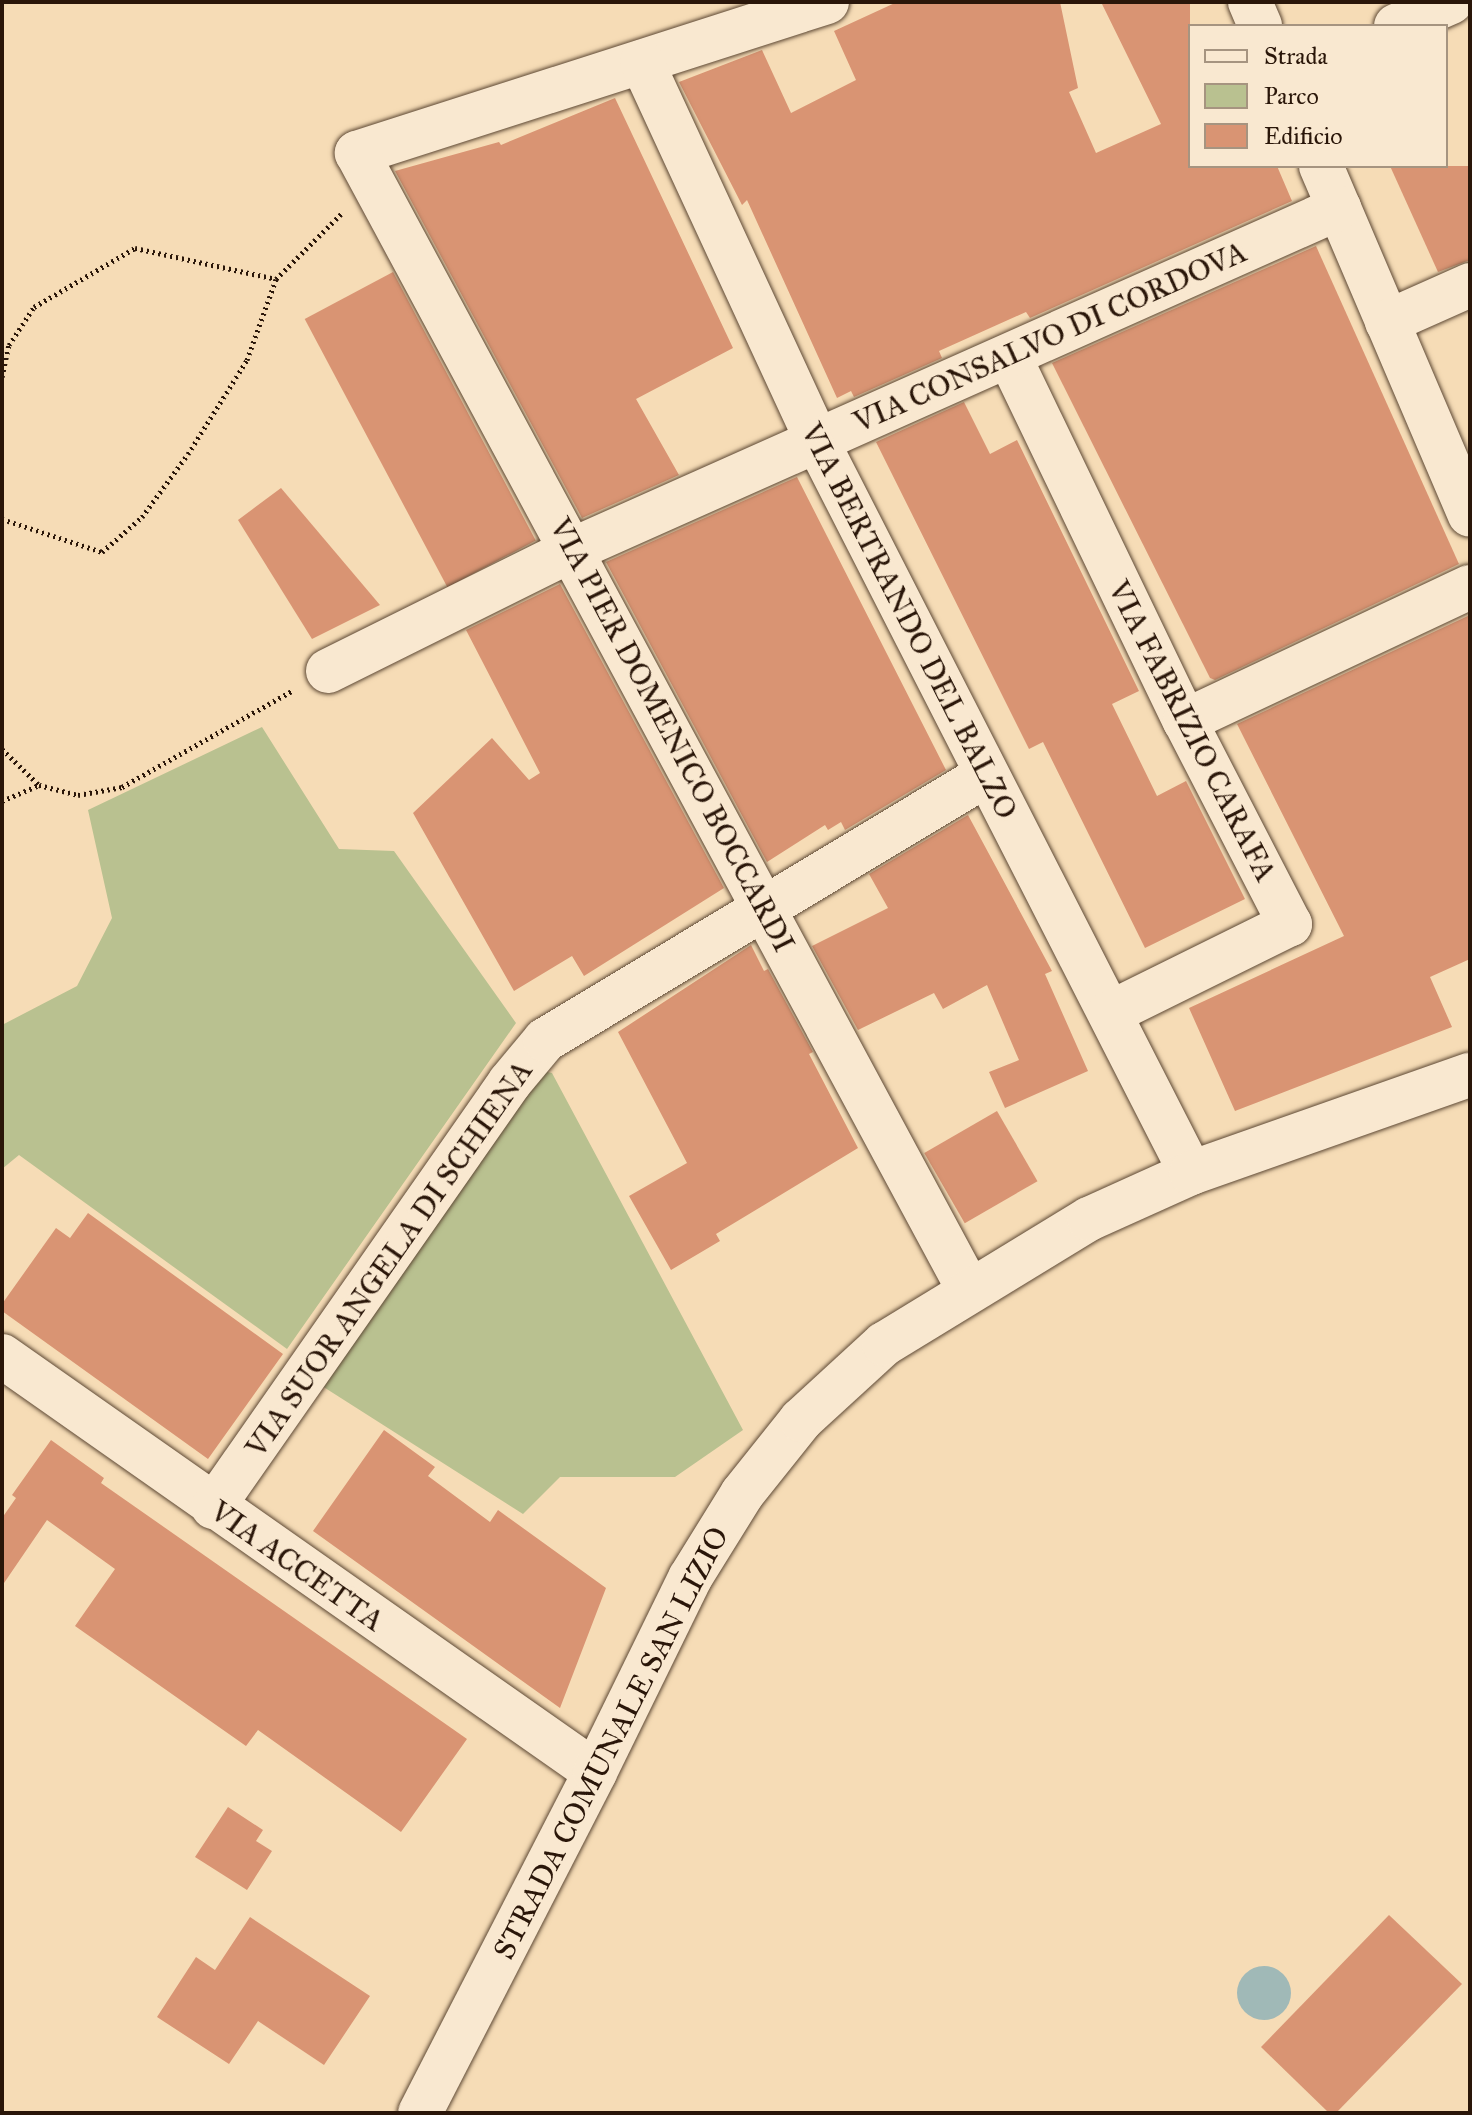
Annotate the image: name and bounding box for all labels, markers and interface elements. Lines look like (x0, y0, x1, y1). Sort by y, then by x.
legend (1188, 24, 1448, 168)
text: Strada (1264, 41, 1328, 71)
text: Parco (1264, 81, 1319, 111)
text: Edificio (1264, 121, 1343, 151)
street label: VIA CONSALVO DI CORDOVA (848, 234, 1252, 440)
street label: VIA BERTRANDO DEL BALZO (793, 417, 1025, 825)
street label: VIA PIER DOMENICO BOCCARDI (542, 512, 802, 958)
street label: VIA FABRIZIO CARAFA (1100, 574, 1284, 888)
street label: VIA SUOR ANGELA DI SCHIENA (238, 1054, 540, 1464)
street label: VIA ACCETTA (203, 1493, 391, 1639)
street label: STRADA COMUNALE SAN LIZIO (486, 1521, 736, 1965)

